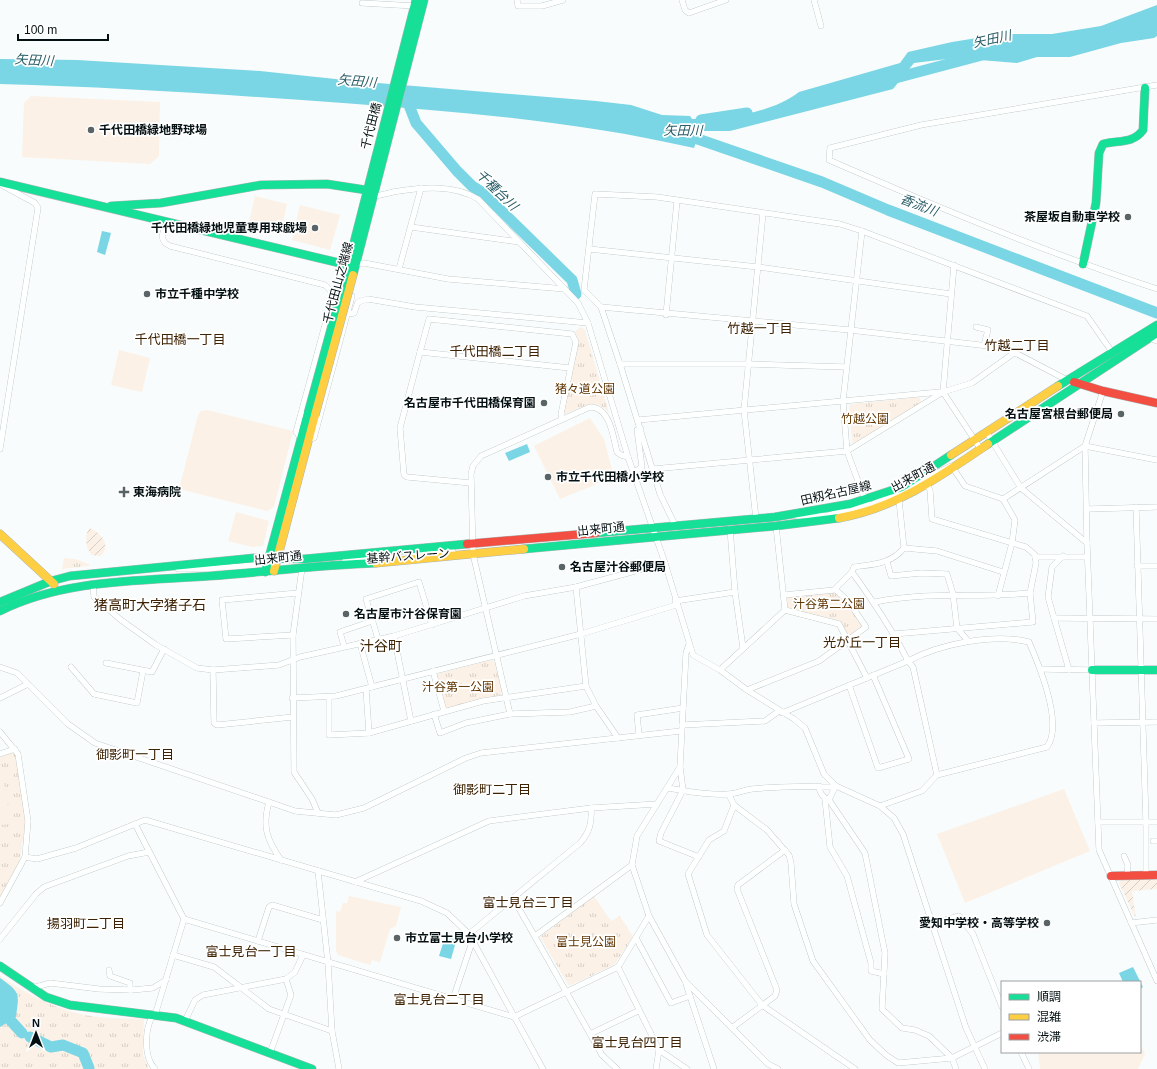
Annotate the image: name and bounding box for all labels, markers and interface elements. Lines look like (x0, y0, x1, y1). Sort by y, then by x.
scale bar (18, 16, 108, 42)
text: 100 m (24, 23, 57, 37)
water label: 矢田川 (971, 27, 1015, 50)
water label: 矢田川 (14, 51, 56, 69)
water label: 矢田川 (337, 72, 379, 90)
street label: 千代田橋 (358, 101, 384, 151)
place label: 千代田橋緑地野球場 (99, 123, 207, 137)
water label: 矢田川 (663, 123, 704, 138)
marker: 千代田橋緑地野球場 (86, 125, 96, 135)
water label: 千種台川 (473, 167, 522, 215)
water label: 香流川 (898, 191, 942, 220)
place label: 茶屋坂自動車学校 (1024, 210, 1120, 224)
marker: 茶屋坂自動車学校 (1123, 212, 1133, 222)
place label: 千代田橋緑地児童専用球戯場 (151, 221, 307, 235)
marker: 千代田橋緑地児童専用球戯場 (310, 223, 320, 233)
street label: 千代田山之端線 (320, 241, 356, 325)
place label: 市立千種中学校 (155, 287, 239, 301)
marker: 市立千種中学校 (142, 289, 152, 299)
district label: 竹越一丁目 (727, 321, 793, 336)
district label: 千代田橋一丁目 (134, 332, 226, 347)
district label: 竹越二丁目 (984, 338, 1050, 353)
district label: 千代田橋二丁目 (449, 344, 541, 359)
park label: 猪々道公園 (555, 382, 615, 396)
place label: 名古屋市千代田橋保育園 (404, 396, 536, 410)
marker: 名古屋市千代田橋保育園 (539, 398, 549, 408)
place label: 名古屋宮根台郵便局 (1005, 407, 1113, 421)
marker: 名古屋宮根台郵便局 (1116, 409, 1126, 419)
park label: 竹越公園 (841, 412, 889, 426)
street label: 出来町通 (889, 459, 937, 495)
place label: 市立千代田橋小学校 (556, 470, 664, 484)
marker: 市立千代田橋小学校 (543, 472, 553, 482)
street label: 田籾名古屋線 (799, 478, 873, 508)
place label: 東海病院 (133, 485, 181, 499)
marker: 東海病院 (118, 486, 130, 498)
street label: 出来町通 (576, 520, 626, 538)
street label: 基幹バスレーン (366, 546, 450, 566)
street label: 出来町通 (253, 549, 303, 567)
place label: 名古屋汁谷郵便局 (570, 560, 666, 574)
marker: 名古屋汁谷郵便局 (557, 562, 567, 572)
district label: 猪高町大字猪子石 (94, 597, 206, 613)
park label: 汁谷第二公園 (793, 597, 865, 611)
place label: 名古屋市汁谷保育園 (354, 607, 462, 621)
marker: 名古屋市汁谷保育園 (341, 609, 351, 619)
district label: 光が丘一丁目 (823, 635, 901, 650)
district label: 汁谷町 (360, 638, 402, 654)
park label: 汁谷第一公園 (422, 680, 494, 694)
district label: 御影町一丁目 (96, 747, 174, 762)
district label: 御影町二丁目 (453, 782, 531, 797)
district label: 富士見台三丁目 (482, 895, 574, 910)
district label: 揚羽町二丁目 (47, 916, 125, 931)
place label: 愛知中学校・高等学校 (919, 916, 1039, 930)
marker: 愛知中学校・高等学校 (1042, 918, 1052, 928)
place label: 市立富士見台小学校 (405, 931, 513, 945)
marker: 市立富士見台小学校 (392, 933, 402, 943)
park label: 富士見公園 (556, 935, 616, 949)
district label: 富士見台一丁目 (205, 944, 297, 959)
legend (1001, 981, 1141, 1053)
text: 順調 (1037, 990, 1061, 1004)
district label: 富士見台二丁目 (393, 992, 485, 1007)
text: 混雑 (1037, 1010, 1061, 1024)
north arrow (16, 1013, 56, 1053)
text: N (32, 1017, 40, 1029)
text: 渋滞 (1037, 1030, 1061, 1044)
district label: 富士見台四丁目 (591, 1035, 683, 1050)

